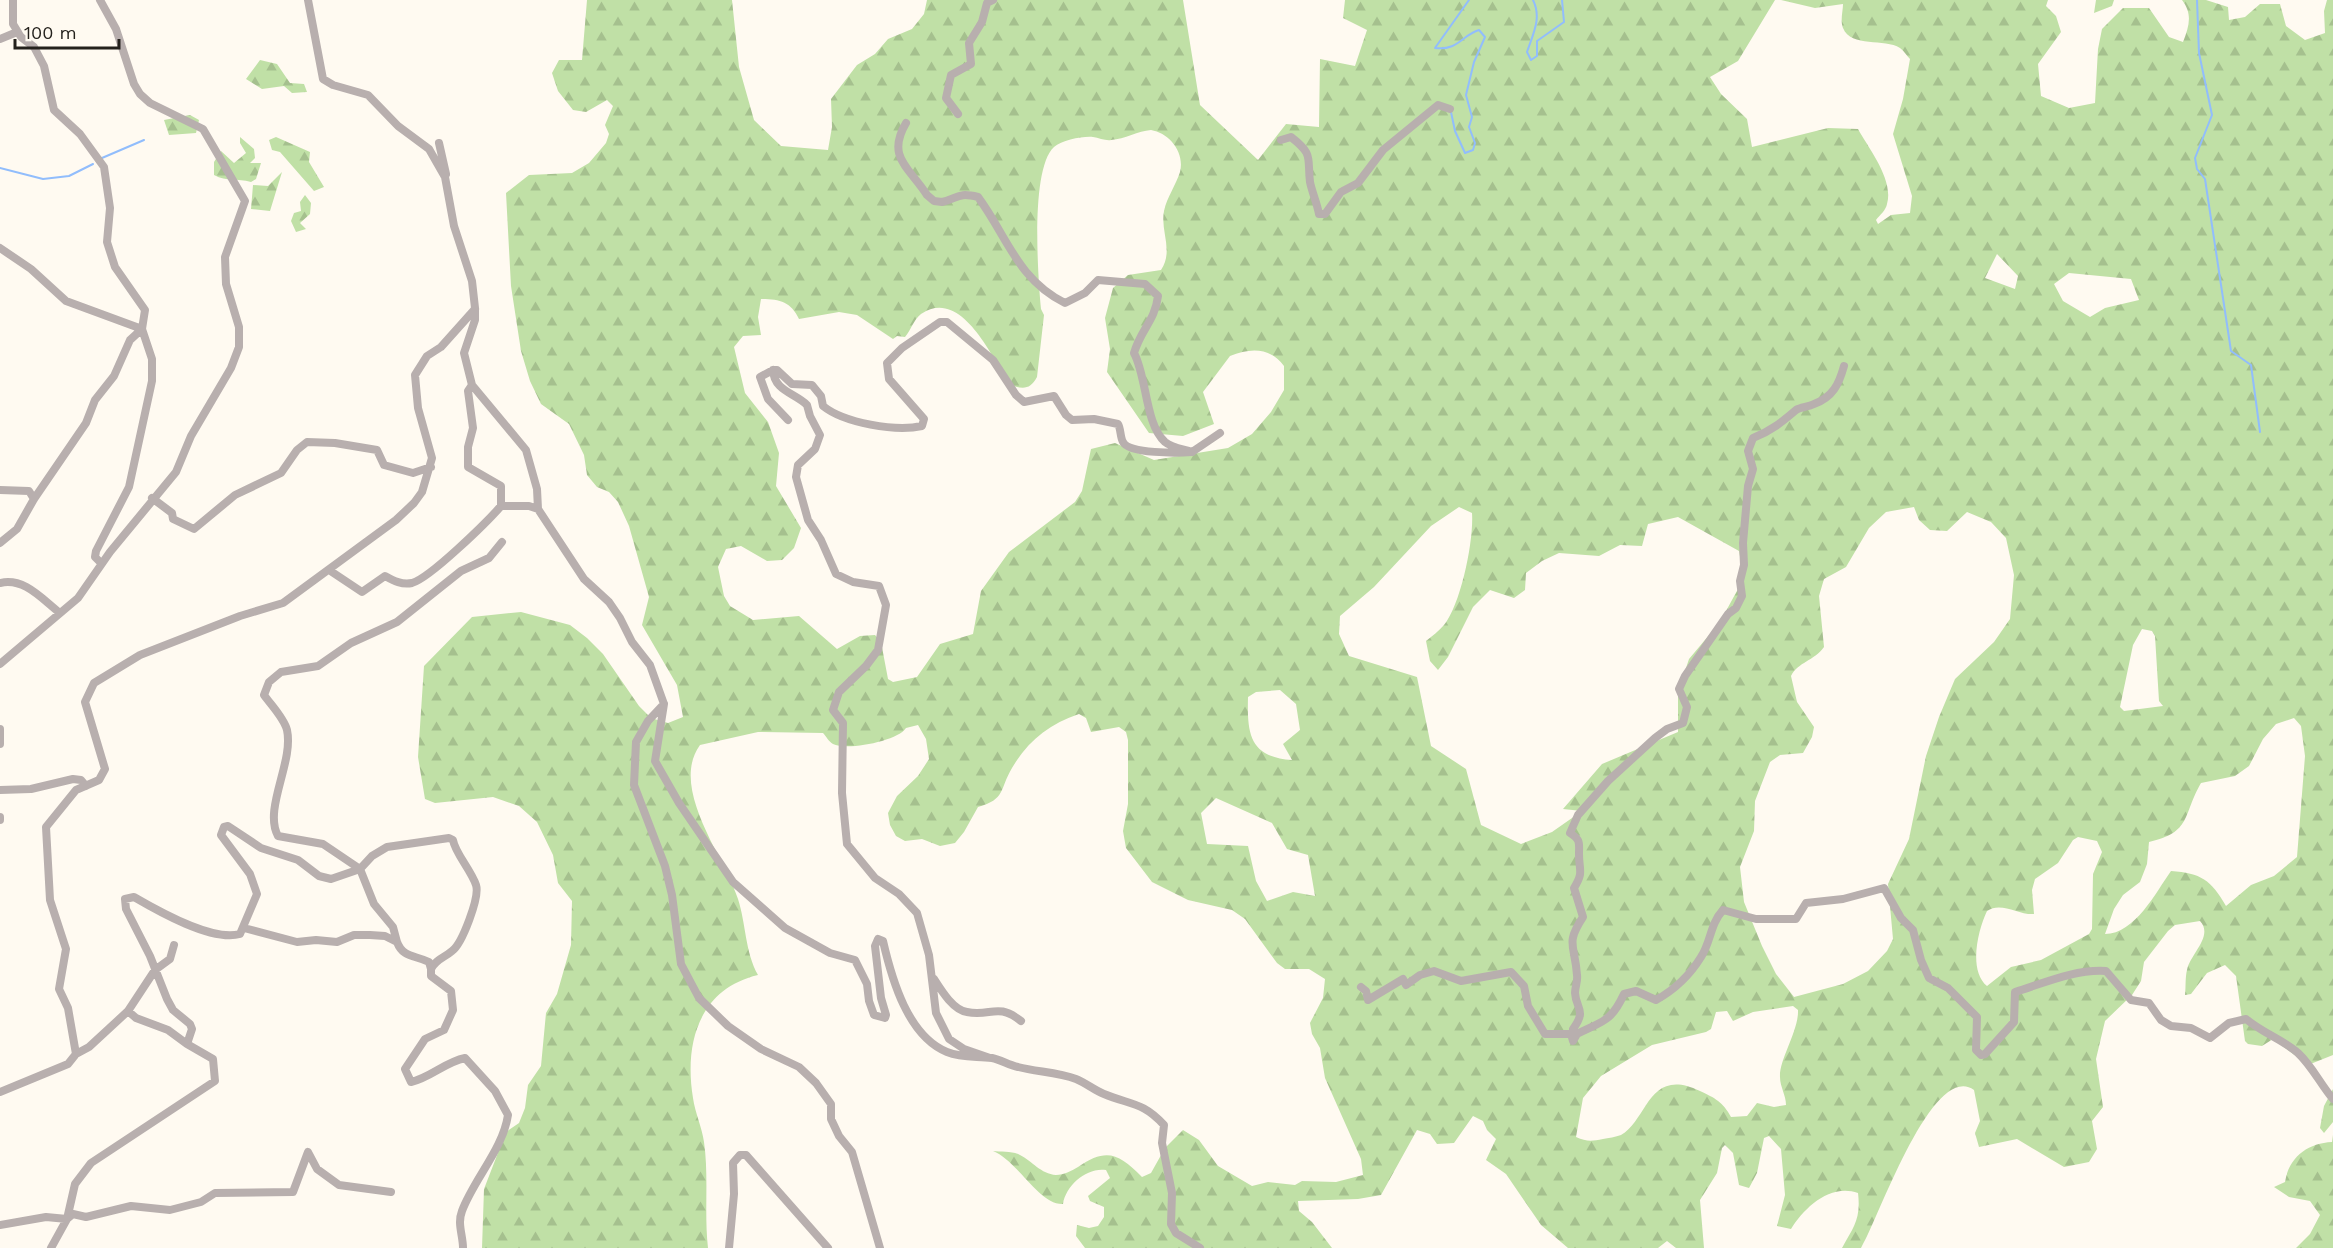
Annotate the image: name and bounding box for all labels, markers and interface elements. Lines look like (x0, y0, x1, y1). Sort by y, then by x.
scale bar (15, 12, 118, 50)
text: 100 m (24, 22, 77, 43)

